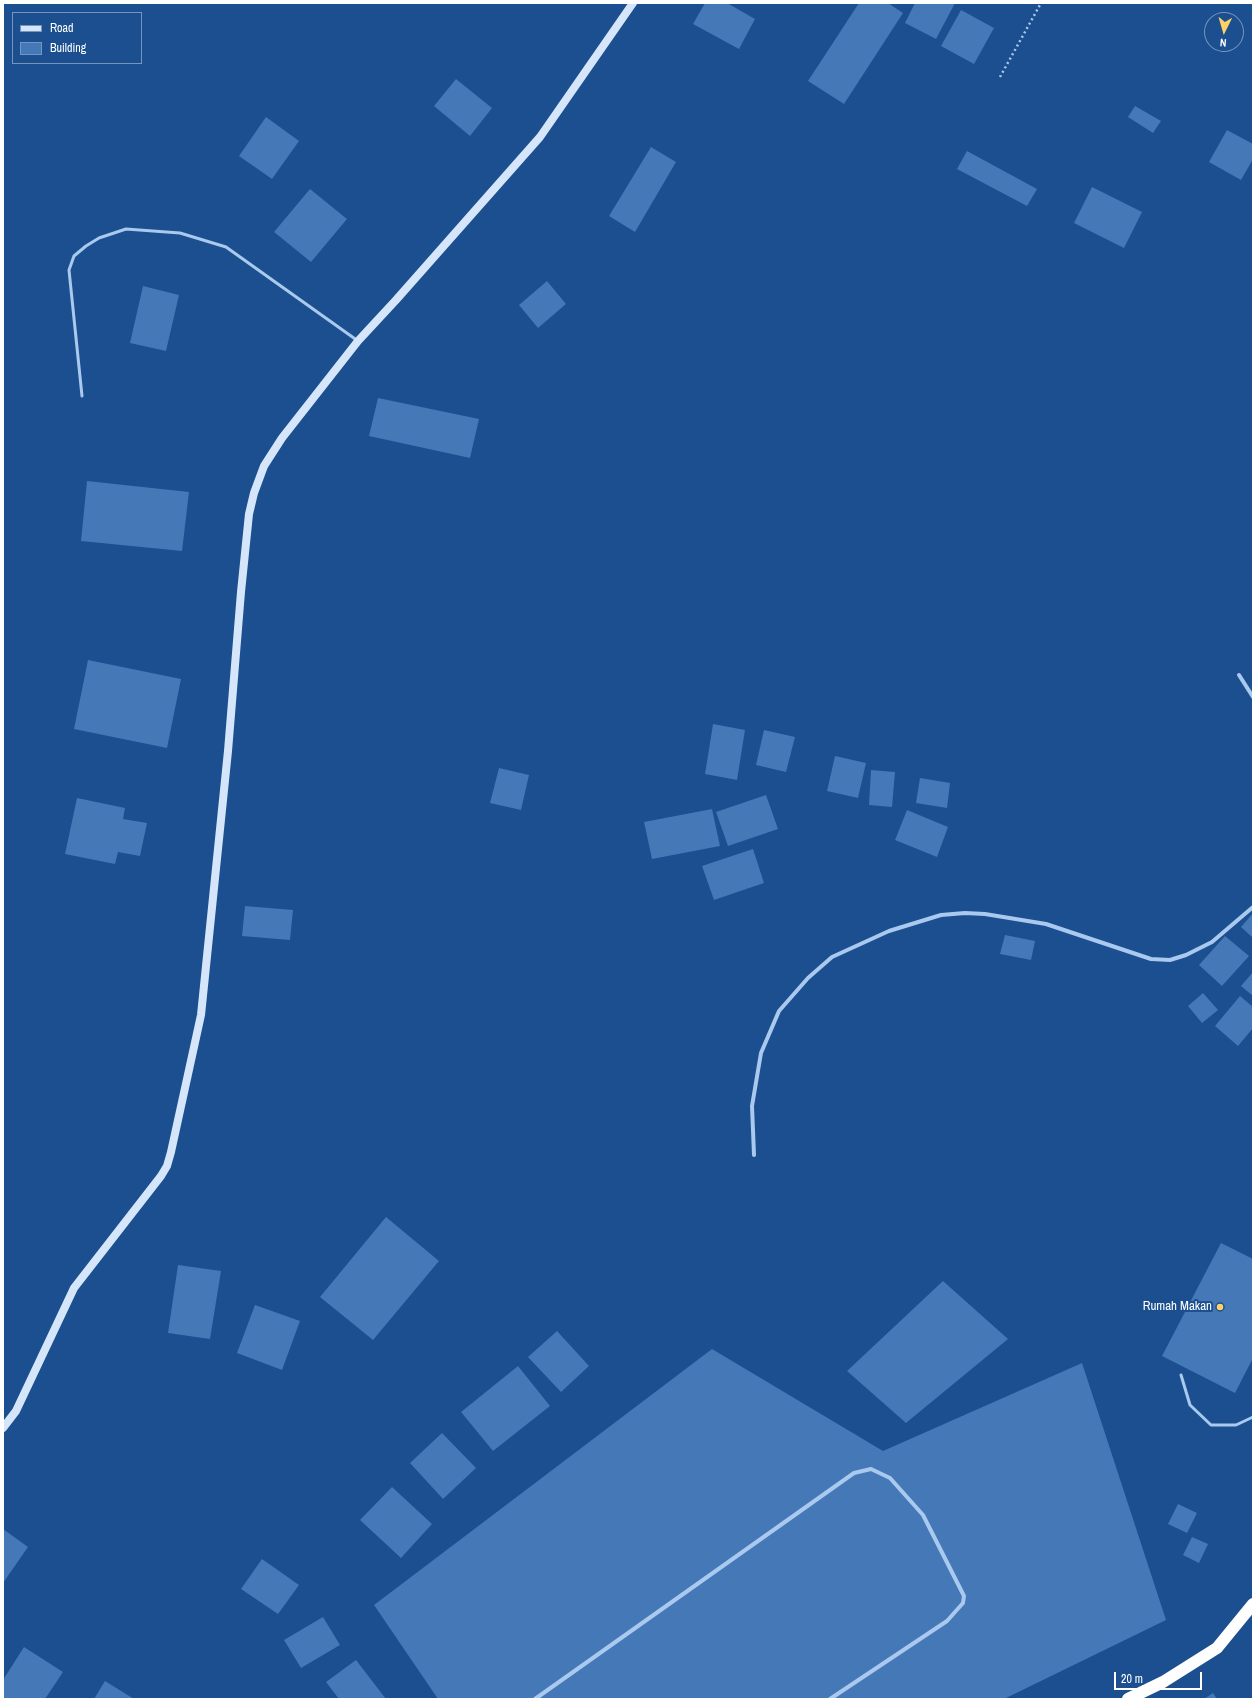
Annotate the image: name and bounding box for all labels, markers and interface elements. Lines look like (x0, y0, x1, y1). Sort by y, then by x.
legend (12, 12, 142, 64)
north arrow (1204, 12, 1244, 52)
text: Road (50, 20, 74, 36)
text: N (1219, 36, 1227, 50)
text: Building (50, 40, 86, 56)
place label: Rumah Makan (1143, 1299, 1212, 1315)
marker: Rumah Makan (1215, 1302, 1225, 1312)
scale bar (1116, 1664, 1204, 1690)
text: 20 m (1121, 1671, 1143, 1687)

